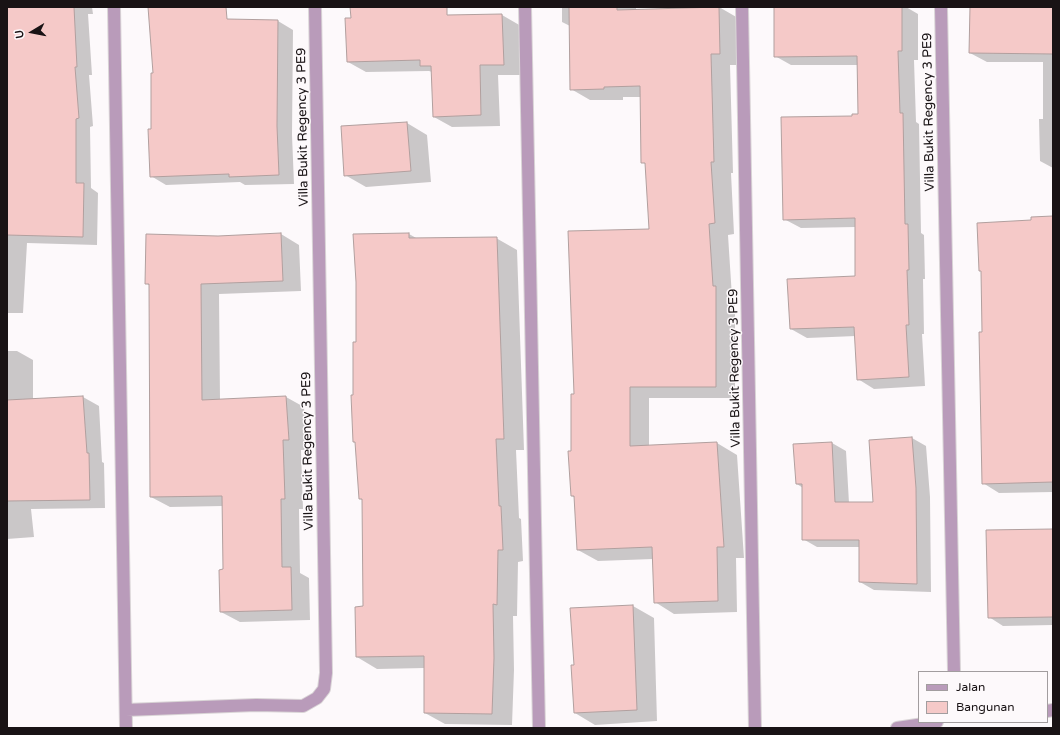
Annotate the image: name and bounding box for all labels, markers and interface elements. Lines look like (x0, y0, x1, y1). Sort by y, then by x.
north arrow (12, 12, 52, 52)
text: U (13, 29, 27, 39)
street label: Villa Bukit Regency 3 PE9 (920, 32, 938, 192)
street label: Villa Bukit Regency 3 PE9 (294, 47, 312, 207)
street label: Villa Bukit Regency 3 PE9 (726, 288, 744, 448)
street label: Villa Bukit Regency 3 PE9 (299, 371, 317, 531)
legend (918, 671, 1048, 723)
text: Jalan (956, 680, 985, 694)
text: Bangunan (956, 700, 1015, 714)

